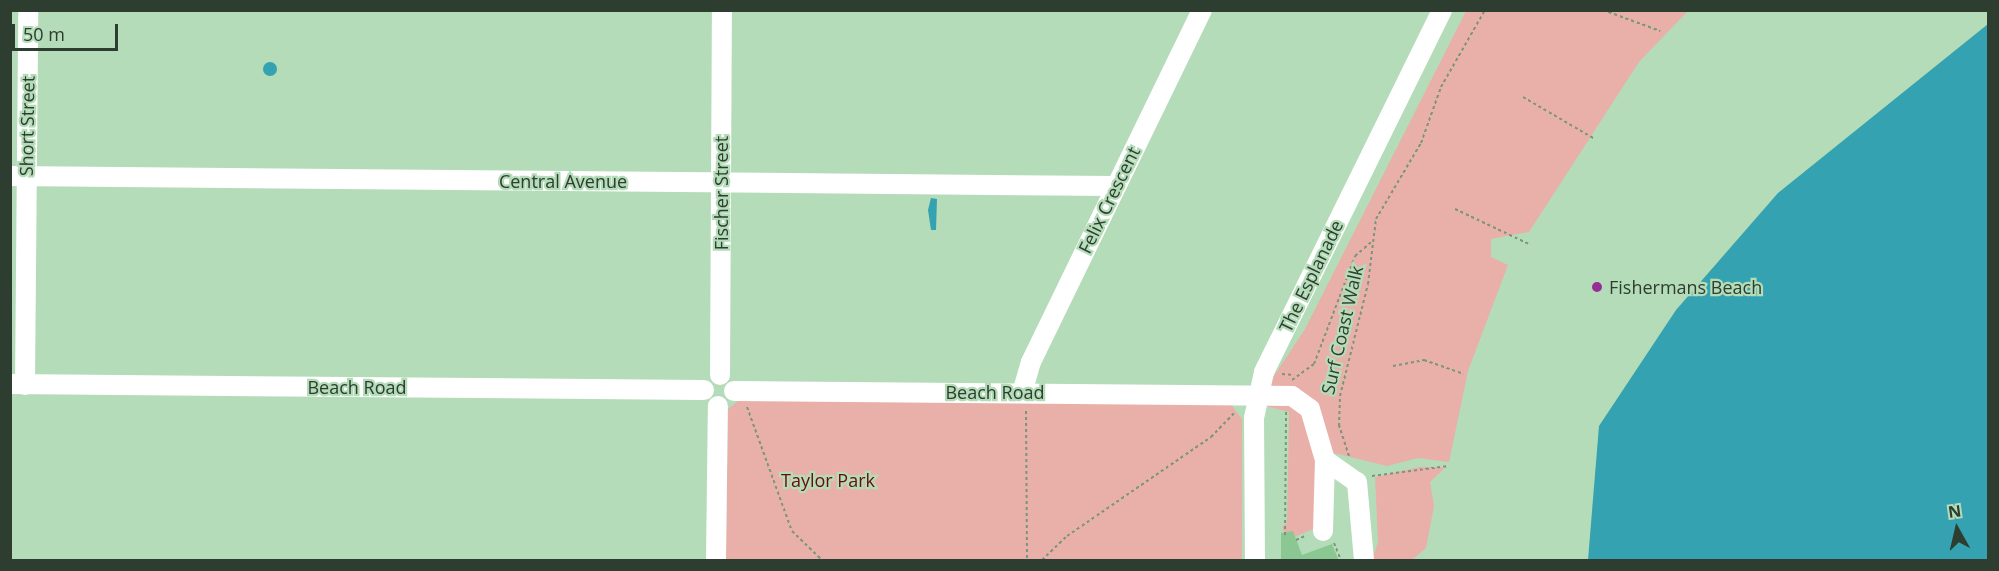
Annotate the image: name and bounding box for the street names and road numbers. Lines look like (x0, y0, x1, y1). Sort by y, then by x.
street label: Short Street (15, 76, 39, 176)
street label: Fischer Street (710, 136, 732, 250)
street label: Felix Crescent (1074, 143, 1144, 257)
street label: Central Avenue (499, 170, 627, 192)
street label: The Esplanade (1275, 216, 1347, 336)
street label: Surf Coast Walk (1317, 264, 1367, 396)
street label: Beach Road (307, 376, 407, 398)
street label: Beach Road (945, 381, 1045, 403)

